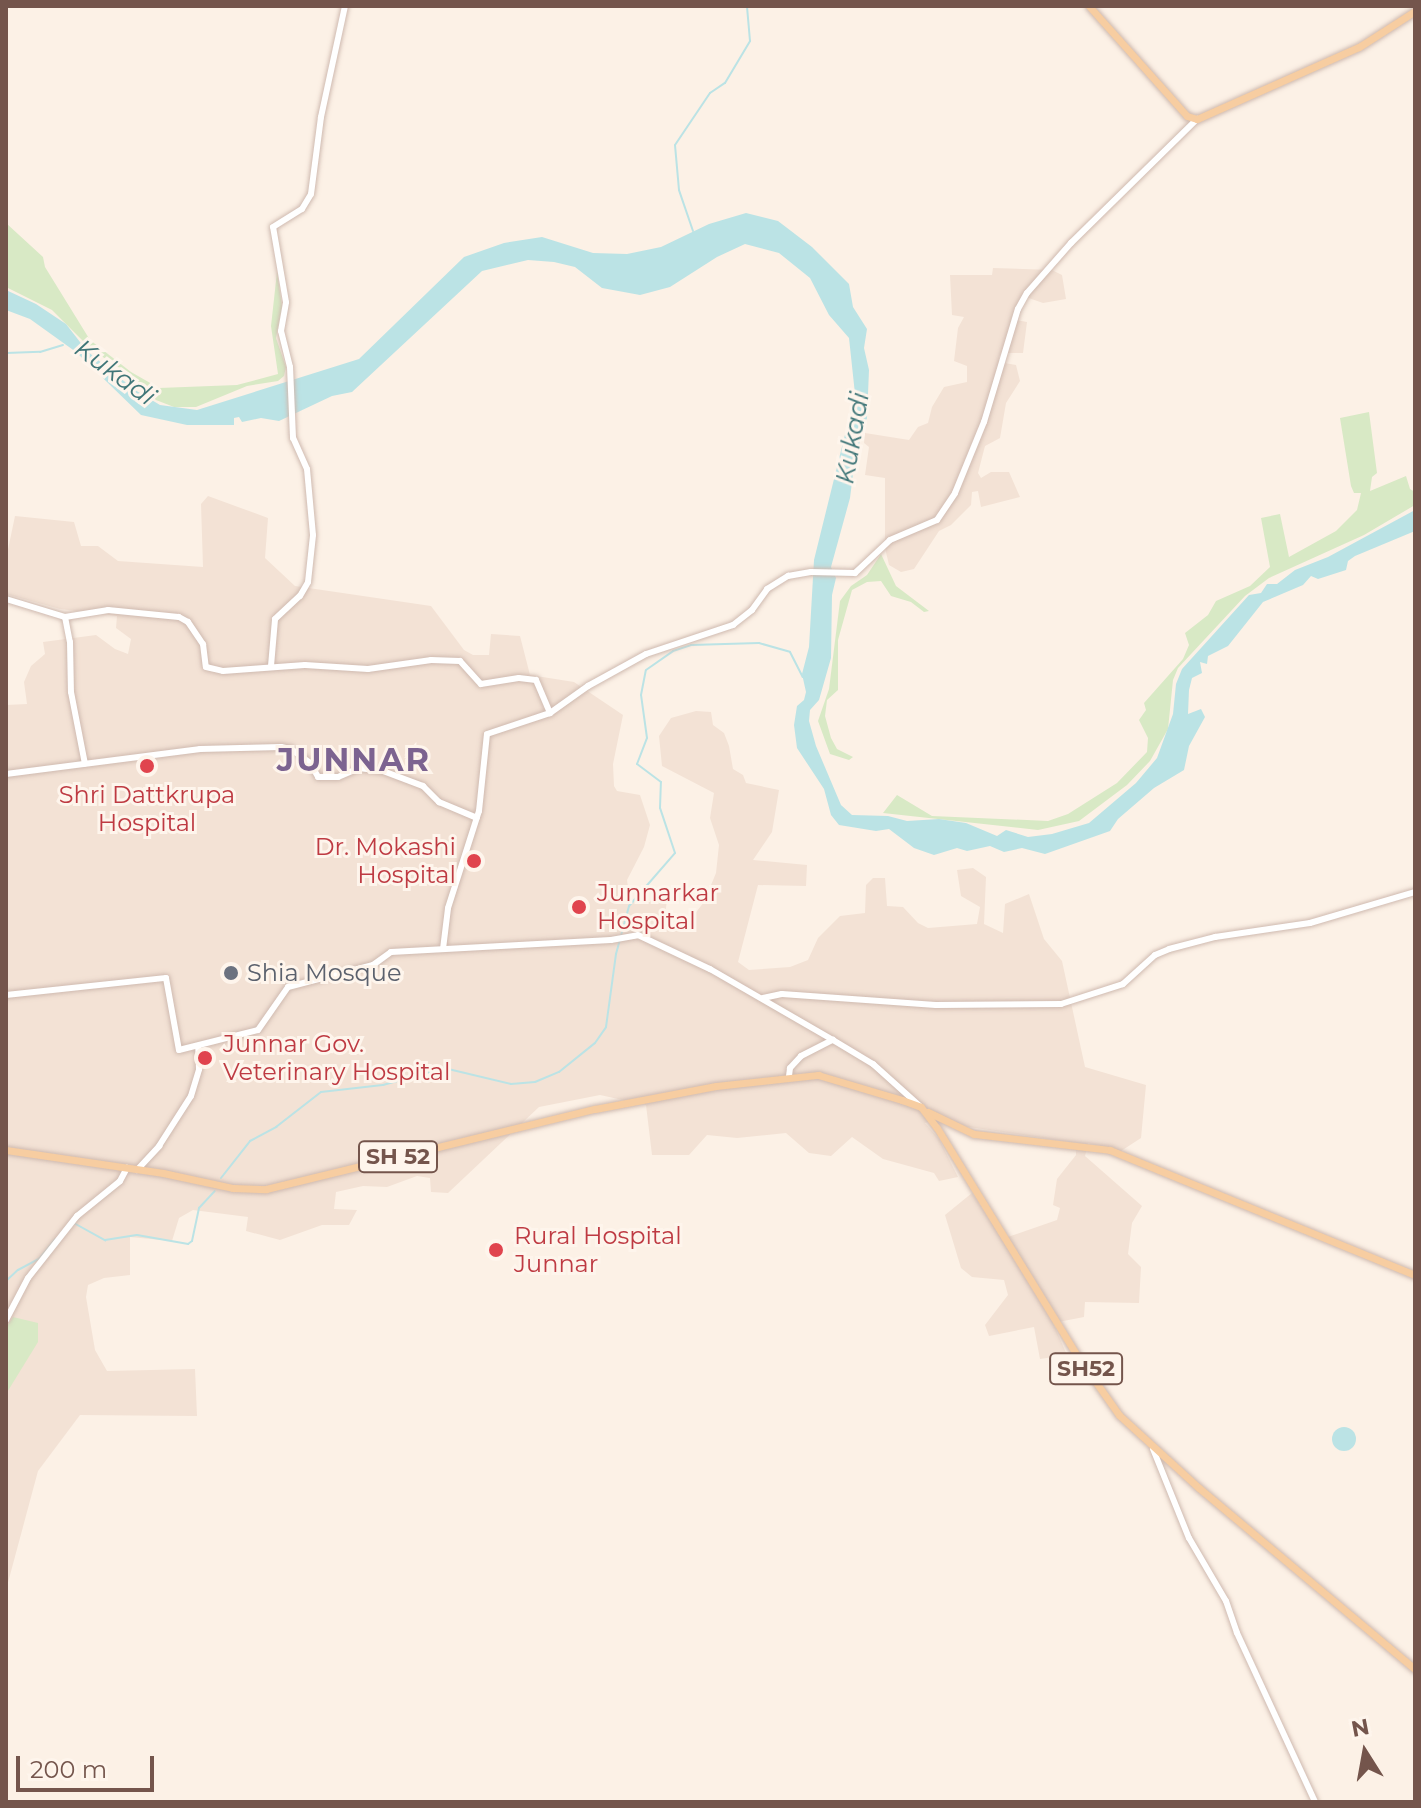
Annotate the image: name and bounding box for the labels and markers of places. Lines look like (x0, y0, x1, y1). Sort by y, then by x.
marker: Shri Dattkrupa Hospital (136, 755, 158, 777)
place label: Shri Dattkrupa Hospital (59, 781, 235, 837)
place label: Dr. Mokashi Hospital (315, 833, 456, 889)
marker: Dr. Mokashi Hospital (463, 850, 485, 872)
place label: Junnarkar Hospital (597, 879, 719, 935)
marker: Junnarkar Hospital (568, 896, 590, 918)
place label: Shia Mosque (247, 959, 401, 987)
marker: Shia Mosque (222, 964, 240, 982)
place label: Junnar Gov. Veterinary Hospital (223, 1030, 450, 1086)
marker: Junnar Gov. Veterinary Hospital (194, 1047, 216, 1069)
place label: Rural Hospital Junnar (514, 1222, 682, 1278)
marker: Rural Hospital Junnar (485, 1239, 507, 1261)

